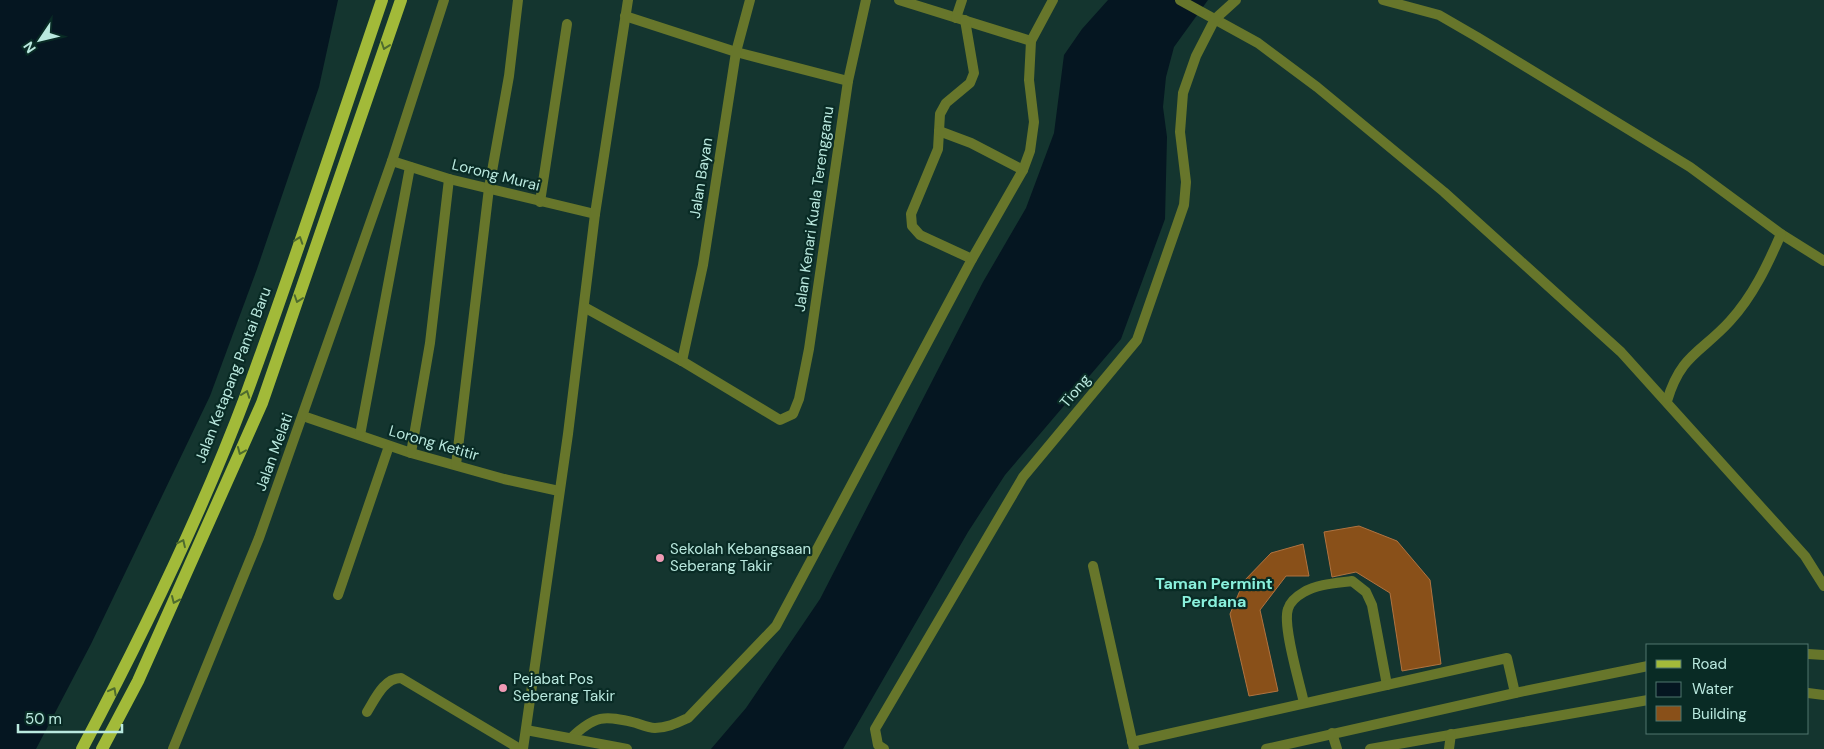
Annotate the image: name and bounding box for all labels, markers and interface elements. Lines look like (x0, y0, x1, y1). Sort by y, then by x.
north arrow (15, 15, 65, 65)
text: N (19, 38, 40, 57)
one-way arrow (381, 41, 391, 50)
street label: Jalan Kenari Kuala Terengganu (790, 105, 838, 313)
street label: Jalan Bayan (685, 136, 717, 220)
street label: Lorong Murai (450, 154, 542, 196)
one-way arrow (293, 237, 303, 245)
street label: Jalan Ketapang Pantai Baru (190, 284, 276, 466)
one-way arrow (294, 294, 304, 303)
street label: Tiong (1055, 370, 1095, 412)
one-way arrow (240, 390, 250, 399)
street label: Jalan Melati (251, 410, 297, 494)
street label: Lorong Ketitir (387, 421, 482, 466)
one-way arrow (237, 446, 248, 455)
place label: Sekolah Kebangsaan Seberang Takir (670, 539, 811, 576)
one-way arrow (176, 540, 186, 549)
marker: Sekolah Kebangsaan Seberang Takir (654, 552, 666, 564)
district label: Taman Permint Perdana (1155, 573, 1273, 612)
one-way arrow (171, 595, 182, 604)
legend (1646, 644, 1809, 734)
text: Road (1692, 654, 1727, 674)
place label: Pejabat Pos Seberang Takir (513, 669, 615, 706)
text: Water (1692, 679, 1734, 699)
marker: Pejabat Pos Seberang Takir (497, 682, 509, 694)
one-way arrow (107, 687, 117, 696)
scale bar (18, 702, 121, 734)
text: Building (1692, 704, 1747, 724)
text: 50 m (25, 709, 62, 729)

